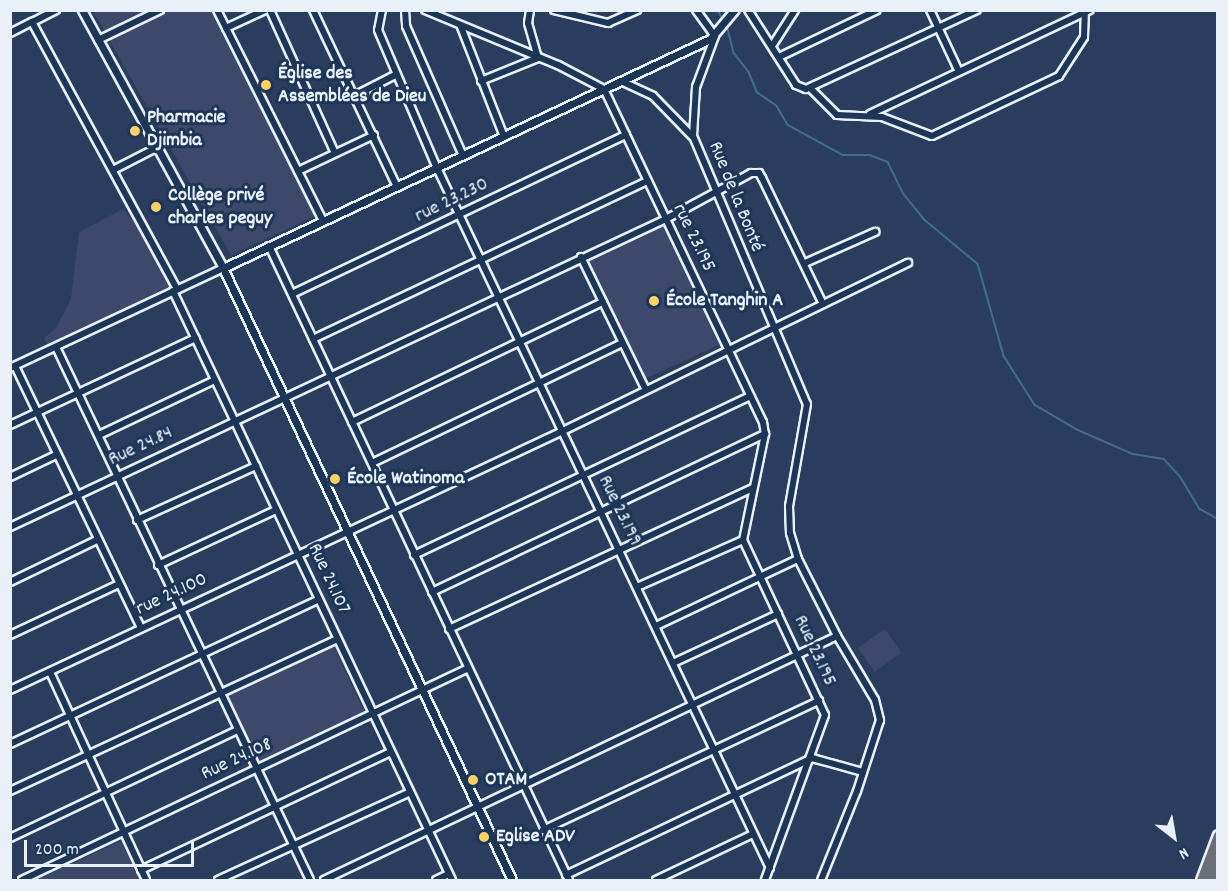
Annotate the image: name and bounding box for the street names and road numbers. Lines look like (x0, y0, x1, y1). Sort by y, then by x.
street label: Rue de la Bonté (702, 138, 768, 256)
street label: rue 23.230 (411, 173, 493, 229)
street label: rue 23.195 (666, 200, 720, 276)
street label: Rue 24.84 (105, 422, 177, 472)
street label: Rue 23.199 (592, 472, 646, 550)
street label: Rue 24.107 (301, 540, 355, 618)
street label: rue 24.100 (133, 568, 211, 622)
street label: Rue 23.195 (787, 612, 841, 690)
street label: Rue 24.108 (198, 733, 276, 787)

